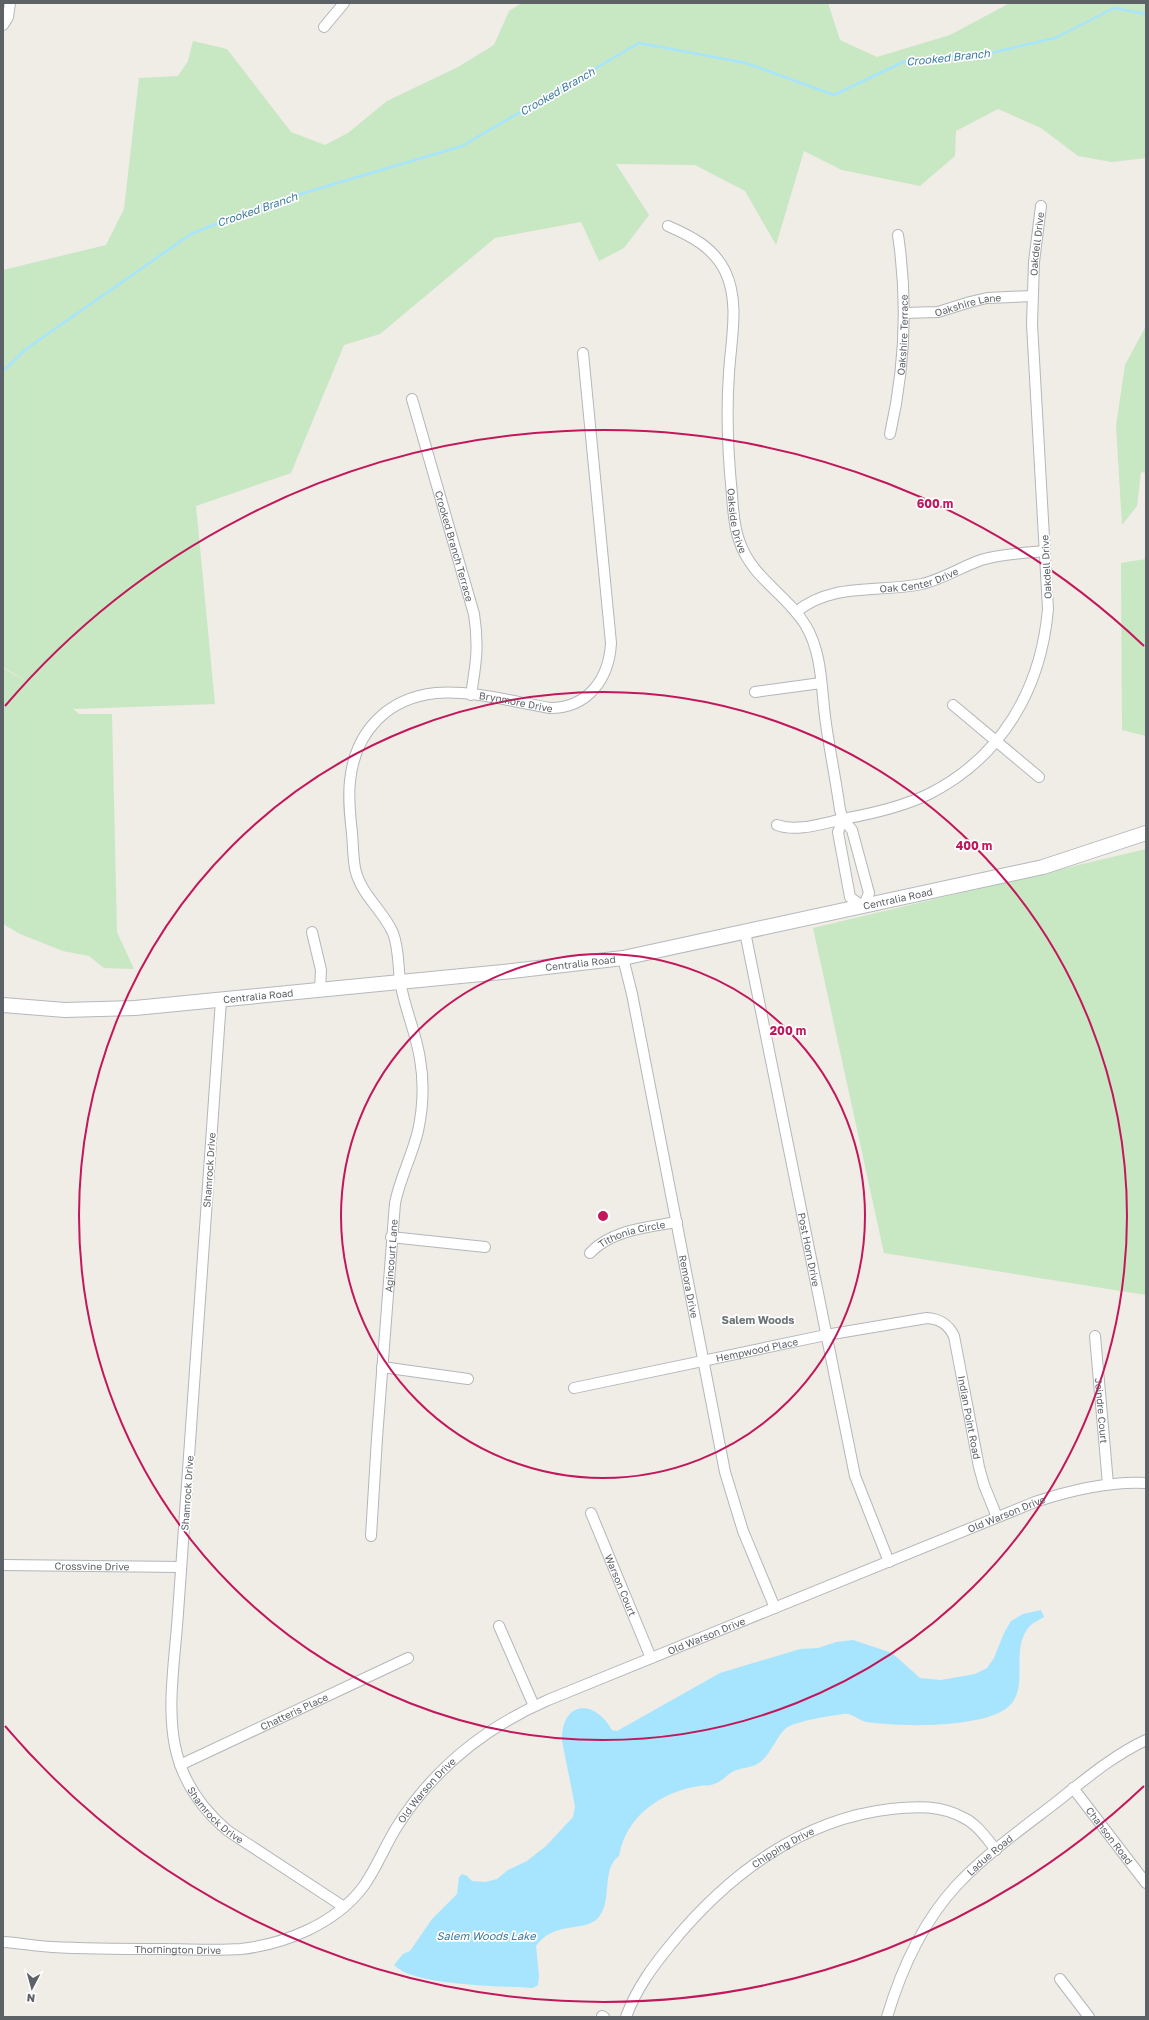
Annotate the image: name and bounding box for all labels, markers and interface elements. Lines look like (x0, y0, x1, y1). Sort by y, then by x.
water label: Crooked Branch (906, 46, 992, 68)
water label: Crooked Branch (517, 64, 598, 118)
water label: Crooked Branch (215, 189, 300, 229)
street label: Oakdell Drive (1028, 211, 1046, 276)
street label: Oakshire Lane (933, 291, 1002, 319)
street label: Oakshire Terrace (894, 294, 910, 376)
street label: Oakside Drive (725, 488, 750, 555)
street label: Crooked Branch Terrace (433, 489, 476, 603)
text: 600 m (917, 496, 953, 511)
street label: Oakdell Drive (1038, 534, 1054, 599)
street label: Oak Center Drive (879, 565, 960, 595)
street label: Brynmore Drive (478, 689, 554, 714)
text: 400 m (956, 838, 992, 853)
street label: Centralia Road (862, 885, 934, 912)
street label: Centralia Road (545, 953, 616, 973)
street label: Centralia Road (222, 986, 294, 1005)
text: 200 m (770, 1023, 806, 1038)
street label: Shamrock Drive (200, 1132, 218, 1208)
centre of rings (596, 1209, 610, 1223)
street label: Post Horn Drive (796, 1212, 823, 1288)
street label: Tithonia Circle (596, 1218, 666, 1250)
street label: Agincourt Lane (382, 1219, 400, 1293)
street label: Remora Drive (677, 1254, 701, 1319)
district label: Salem Woods (722, 1313, 794, 1326)
street label: Hempwood Place (715, 1335, 799, 1364)
street label: Indian Point Road (956, 1375, 983, 1460)
street label: Joindre Court (1093, 1377, 1110, 1444)
street label: Shamrock Drive (178, 1455, 196, 1531)
street label: Old Warson Drive (966, 1493, 1047, 1535)
street label: Warson Court (603, 1552, 639, 1618)
street label: Crossvine Drive (55, 1560, 130, 1572)
street label: Old Warson Drive (666, 1614, 747, 1657)
street label: Chatteris Place (258, 1690, 330, 1732)
street label: Old Warson Drive (395, 1755, 458, 1825)
street label: Shamrock Drive (185, 1784, 246, 1846)
street label: Chanson Road (1084, 1804, 1135, 1867)
street label: Chipping Drive (749, 1825, 816, 1870)
street label: Ladue Road (964, 1832, 1015, 1878)
water label: Salem Woods Lake (436, 1929, 537, 1942)
street label: Thornington Drive (134, 1943, 221, 1956)
north arrow (12, 1968, 52, 2008)
text: N (26, 1992, 36, 2005)

